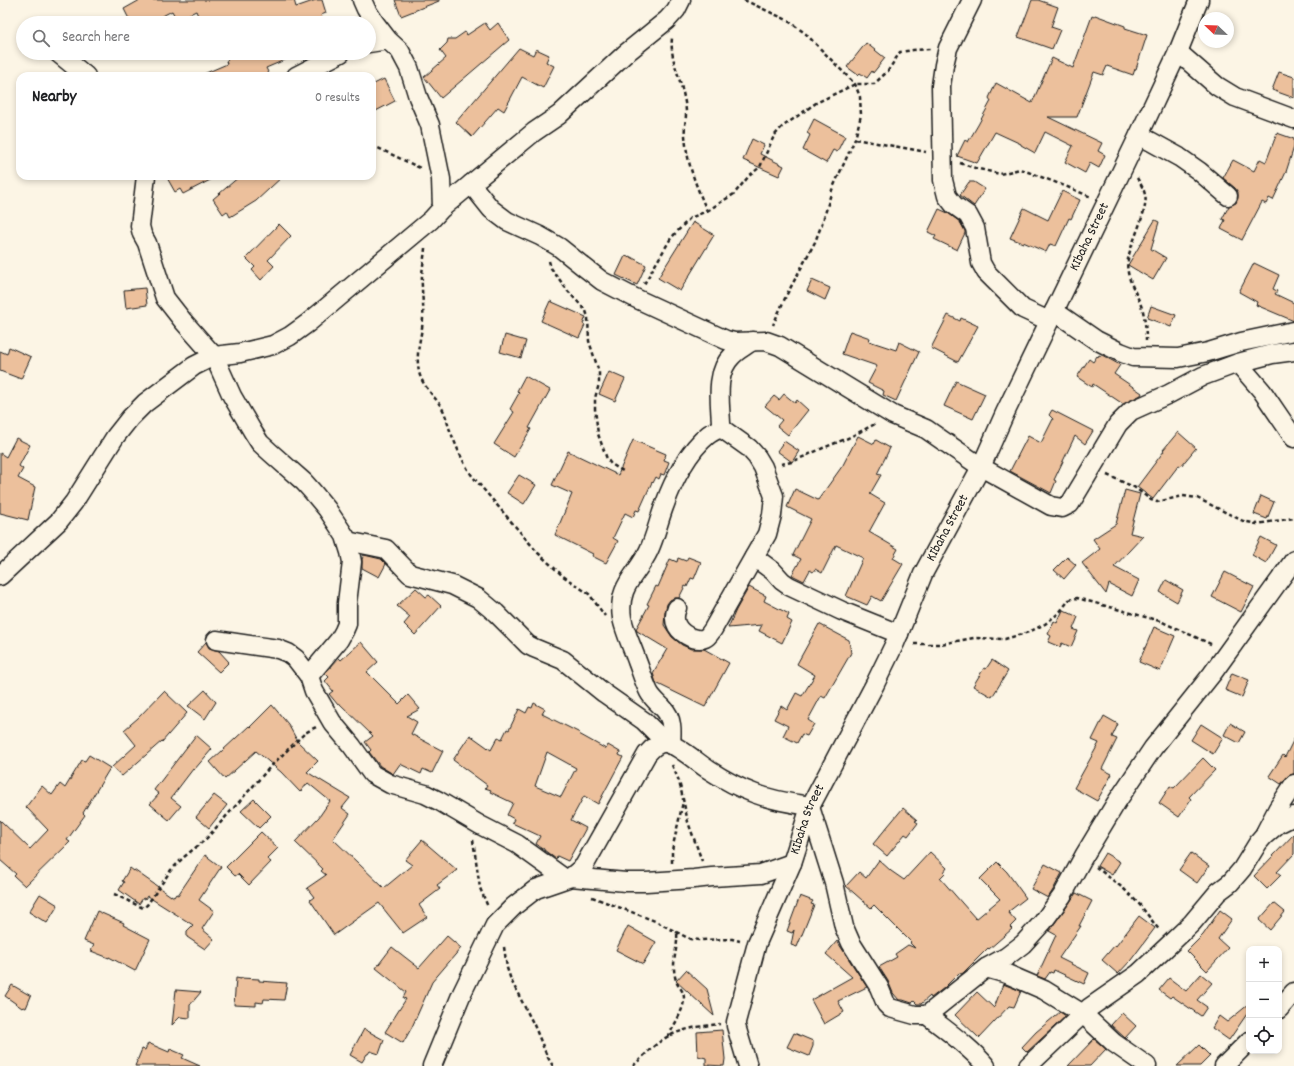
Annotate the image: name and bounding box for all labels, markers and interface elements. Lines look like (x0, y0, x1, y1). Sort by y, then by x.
north arrow (1198, 12, 1234, 48)
search box (16, 16, 376, 60)
icon: search (30, 27, 52, 49)
text: Search here (62, 27, 130, 49)
text: Nearby (32, 86, 76, 110)
text: 0 results (315, 89, 360, 108)
street label: KIbaha Street (1065, 199, 1115, 275)
street label: KIbaha Street (921, 491, 974, 565)
street label: KIbaha Street (785, 781, 830, 857)
map controls (1246, 946, 1282, 1054)
button: + (1246, 946, 1282, 982)
button: − (1246, 982, 1282, 1018)
button: locate (1246, 1018, 1282, 1054)

